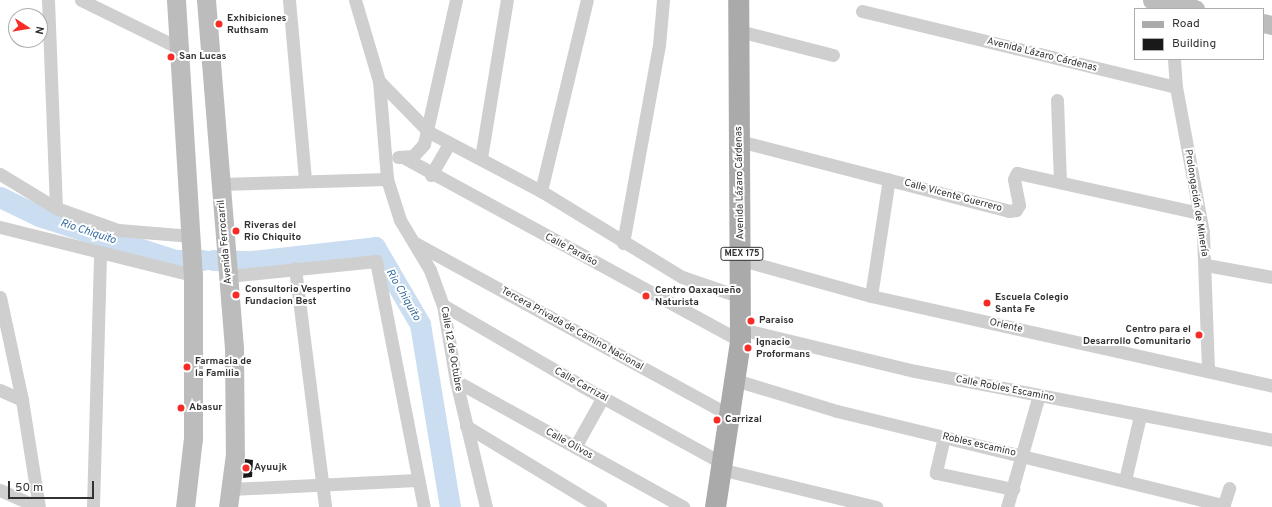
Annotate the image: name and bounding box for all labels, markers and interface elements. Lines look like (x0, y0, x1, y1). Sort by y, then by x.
north arrow (8, 8, 48, 48)
legend (1134, 8, 1264, 60)
place label: Exhibiciones Ruthsam (227, 12, 287, 36)
text: Road (1172, 16, 1200, 32)
marker: Exhibiciones Ruthsam (214, 19, 224, 29)
text: N (31, 25, 46, 36)
street label: Avenida Lázaro Cárdenas (986, 35, 1098, 75)
text: Building (1172, 36, 1216, 52)
place label: San Lucas (179, 51, 227, 63)
marker: San Lucas (166, 52, 176, 62)
street label: Avenida Lázaro Cárdenas (733, 126, 747, 240)
street label: Prolongación de Minería (1182, 148, 1210, 258)
street label: Calle Vicente Guerrero (903, 177, 1003, 215)
street label: Avenida Ferrocarril (215, 199, 235, 285)
water label: Rio Chiquito (58, 217, 118, 247)
place label: Riveras del Rio Chiquito (244, 219, 301, 242)
marker: Riveras del Rio Chiquito (231, 226, 241, 236)
street label: Calle Paraíso (543, 231, 599, 269)
road number: MEX 175 (720, 247, 764, 261)
water label: Rio Chiquito (383, 267, 423, 323)
place label: Consultorio Vespertino Fundacion Best (245, 283, 351, 306)
place label: Centro Oaxaqueño Naturista (655, 284, 741, 308)
street label: Tercera Privada de Camino Nacional (499, 285, 645, 373)
marker: Consultorio Vespertino Fundacion Best (230, 289, 242, 301)
marker: Centro Oaxaqueño Naturista (640, 290, 652, 302)
place label: Escuela Colegio Santa Fe (995, 291, 1069, 314)
marker: Escuela Colegio Santa Fe (982, 298, 992, 308)
street label: Calle 12 de Octubre (438, 306, 464, 392)
place label: Paraiso (759, 315, 794, 327)
marker: Paraiso (746, 316, 756, 326)
street label: Oriente (988, 316, 1024, 336)
place label: Centro para el Desarrollo Comunitario (1083, 323, 1191, 346)
marker: Centro para el Desarrollo Comunitario (1194, 330, 1204, 340)
place label: Ignacio Proformans (756, 336, 810, 360)
marker: Ignacio Proformans (743, 343, 753, 353)
place label: Farmacia de la Familia (195, 355, 252, 378)
marker: Farmacia de la Familia (182, 362, 192, 372)
street label: Calle Carrizal (552, 365, 610, 405)
street label: Calle Robles Escamino (955, 374, 1055, 404)
place label: Abasur (189, 402, 222, 414)
marker: Abasur (176, 403, 186, 413)
place label: Carrizal (725, 414, 762, 426)
marker: Carrizal (712, 415, 722, 425)
street label: Calle Olivos (543, 426, 595, 462)
street label: Robles escamino (941, 431, 1017, 459)
place label: Ayuujk (254, 462, 287, 474)
marker: Ayuujk (241, 463, 251, 473)
scale bar (10, 473, 96, 499)
text: 50 m (15, 480, 43, 496)

